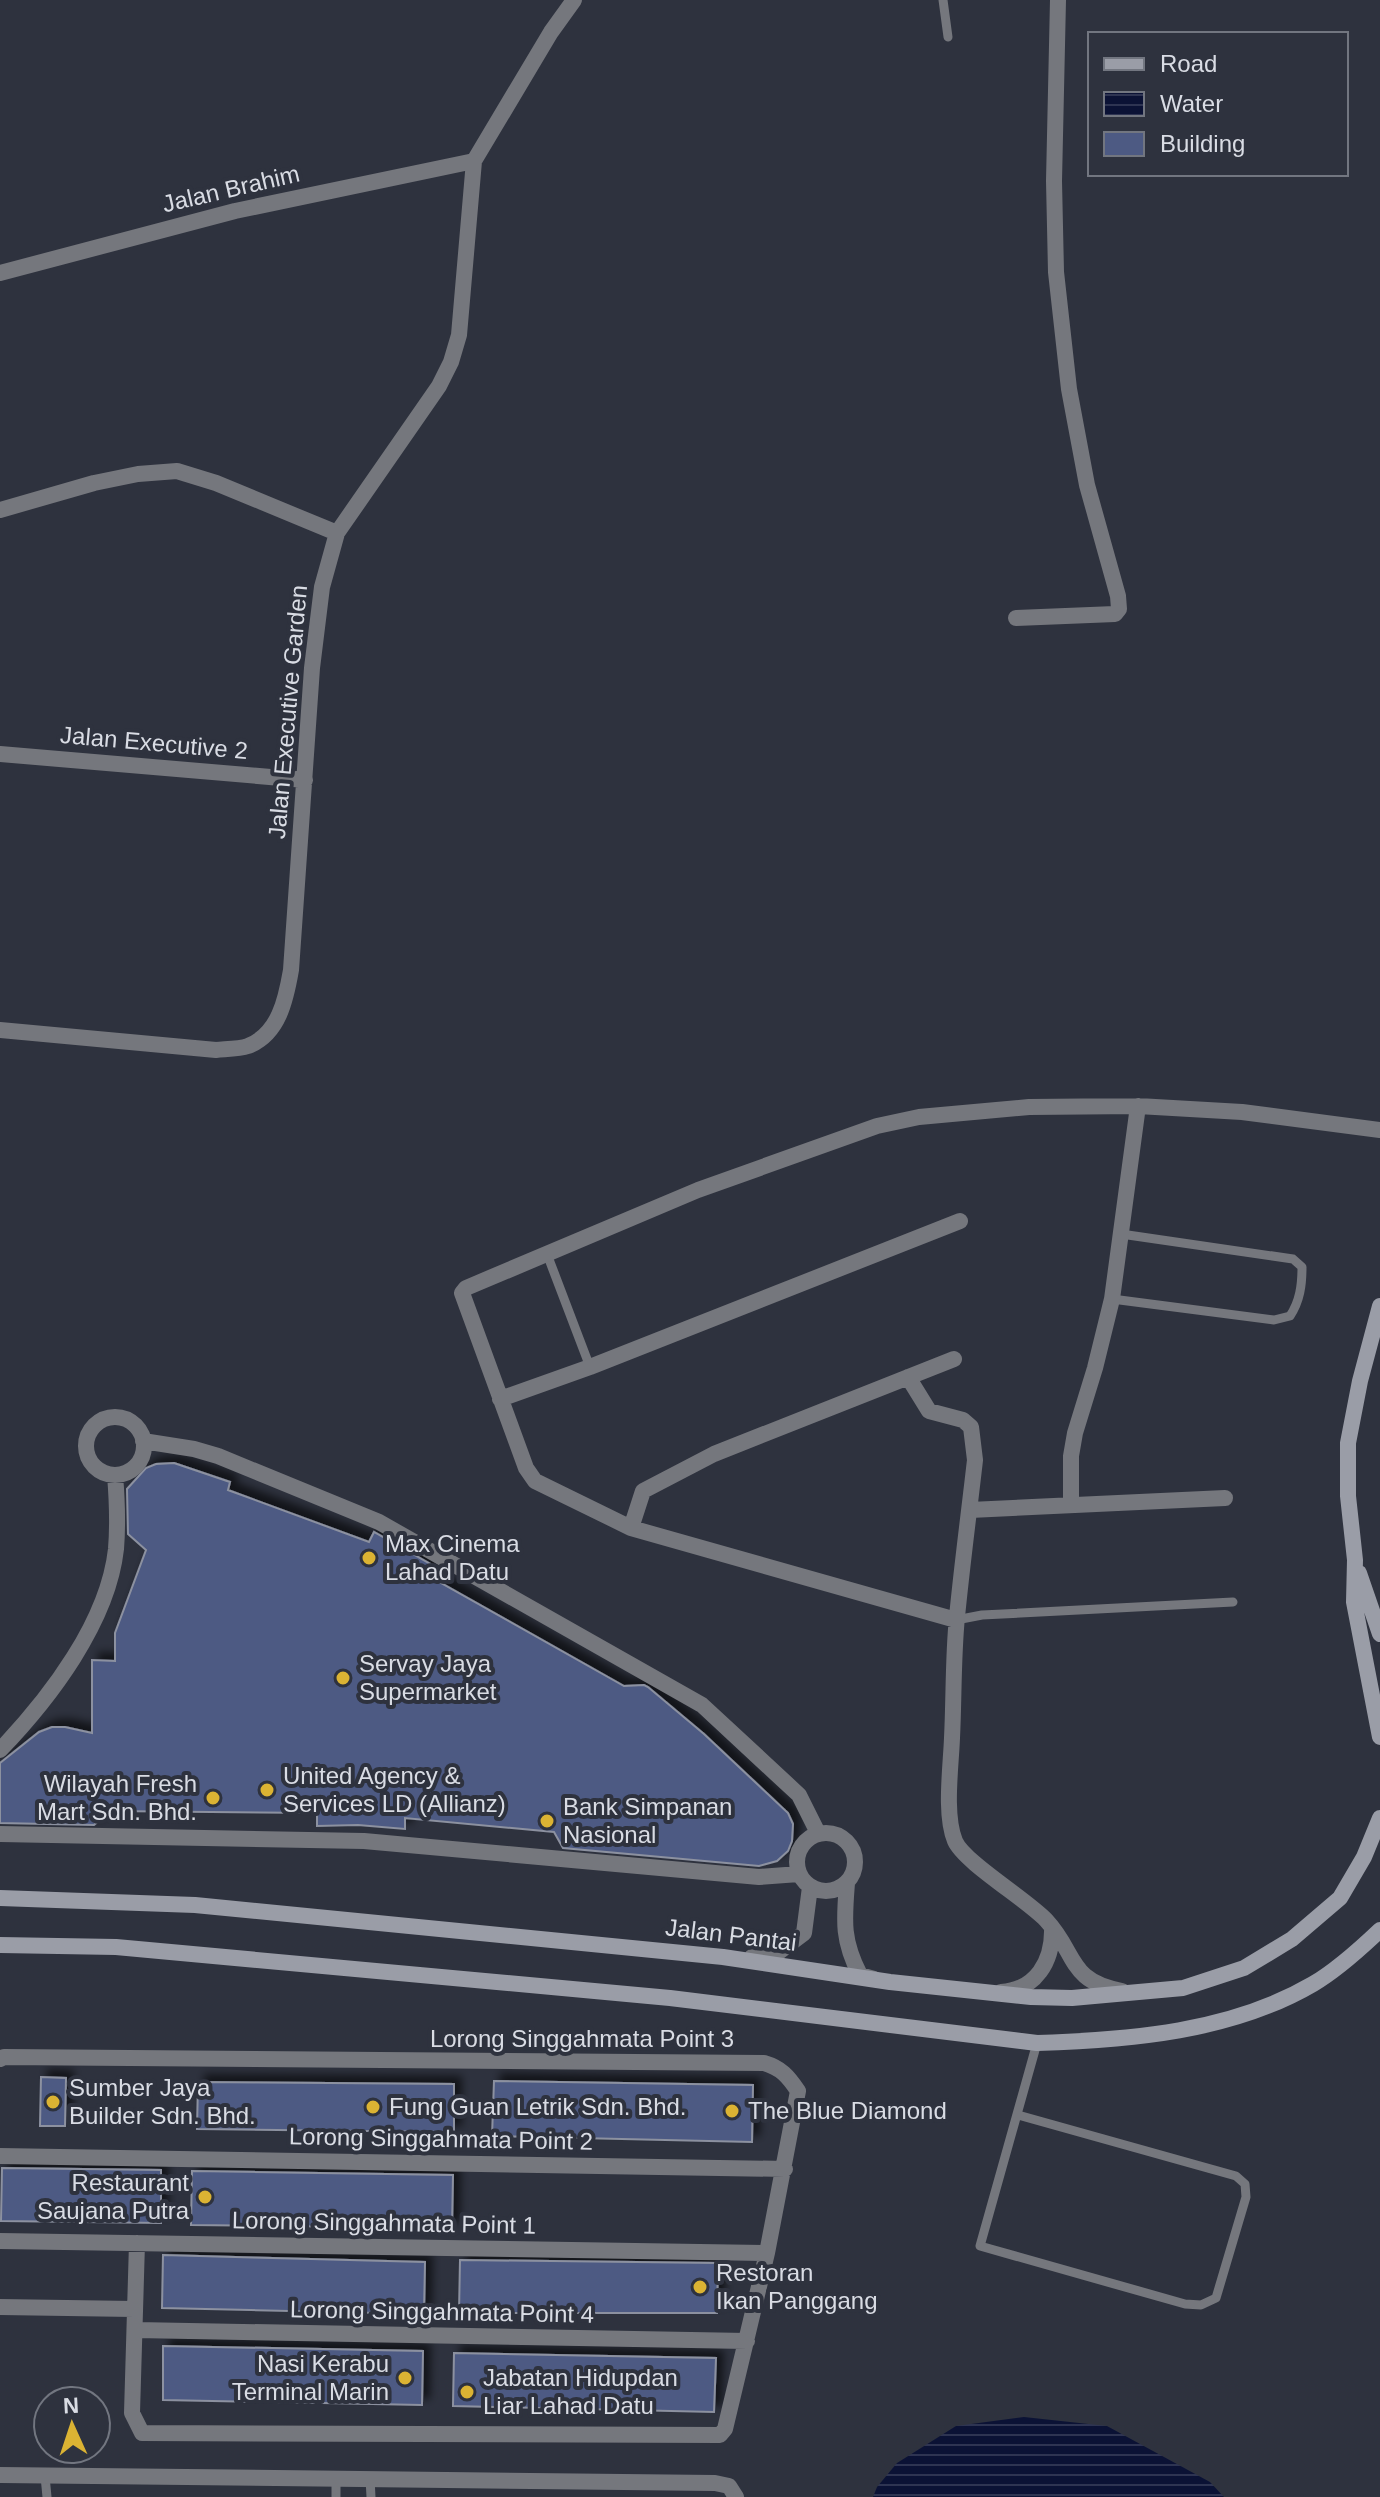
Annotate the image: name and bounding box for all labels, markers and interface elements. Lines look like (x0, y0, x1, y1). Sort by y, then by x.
legend (1088, 32, 1348, 176)
text: Road (1160, 50, 1217, 77)
text: Water (1160, 90, 1223, 117)
text: Building (1160, 130, 1245, 157)
street label: Jalan Brahim (160, 160, 302, 217)
street label: Jalan Executive Garden (263, 584, 312, 840)
street label: Jalan Executive 2 (59, 721, 249, 764)
place label: Max Cinema Lahad Datu (385, 1530, 520, 1585)
marker: Max Cinema Lahad Datu (360, 1549, 378, 1567)
place label: Servay Jaya Supermarket (359, 1650, 497, 1705)
marker: Servay Jaya Supermarket (334, 1669, 352, 1687)
place label: United Agency & Services LD (Allianz) (283, 1762, 506, 1817)
place label: Wilayah Fresh Mart Sdn. Bhd. (37, 1770, 197, 1825)
marker: United Agency & Services LD (Allianz) (258, 1781, 276, 1799)
marker: Wilayah Fresh Mart Sdn. Bhd. (204, 1789, 222, 1807)
place label: Bank Simpanan Nasional (563, 1793, 732, 1848)
marker: Bank Simpanan Nasional (538, 1812, 556, 1830)
street label: Jalan Pantai (664, 1913, 798, 1956)
street label: Lorong Singgahmata Point 3 (430, 2025, 734, 2052)
place label: Sumber Jaya Builder Sdn. Bhd. (69, 2074, 256, 2129)
marker: Sumber Jaya Builder Sdn. Bhd. (44, 2093, 62, 2111)
place label: Fung Guan Letrik Sdn. Bhd. (389, 2093, 687, 2120)
place label: The Blue Diamond (748, 2097, 947, 2124)
marker: Fung Guan Letrik Sdn. Bhd. (364, 2098, 382, 2116)
marker: The Blue Diamond (723, 2102, 741, 2120)
street label: Lorong Singgahmata Point 2 (289, 2122, 593, 2155)
place label: Restaurant Saujana Putra (37, 2169, 190, 2224)
marker: Restaurant Saujana Putra (196, 2188, 214, 2206)
street label: Lorong Singgahmata Point 1 (232, 2206, 536, 2239)
place label: Restoran Ikan Panggang (716, 2259, 877, 2314)
marker: Restoran Ikan Panggang (691, 2278, 709, 2296)
street label: Lorong Singgahmata Point 4 (290, 2295, 594, 2328)
place label: Nasi Kerabu Terminal Marin (232, 2350, 389, 2405)
place label: Jabatan Hidupdan Liar Lahad Datu (483, 2364, 678, 2419)
marker: Nasi Kerabu Terminal Marin (396, 2369, 414, 2387)
marker: Jabatan Hidupdan Liar Lahad Datu (458, 2383, 476, 2401)
north arrow (32, 2385, 112, 2465)
text: N (62, 2393, 80, 2418)

